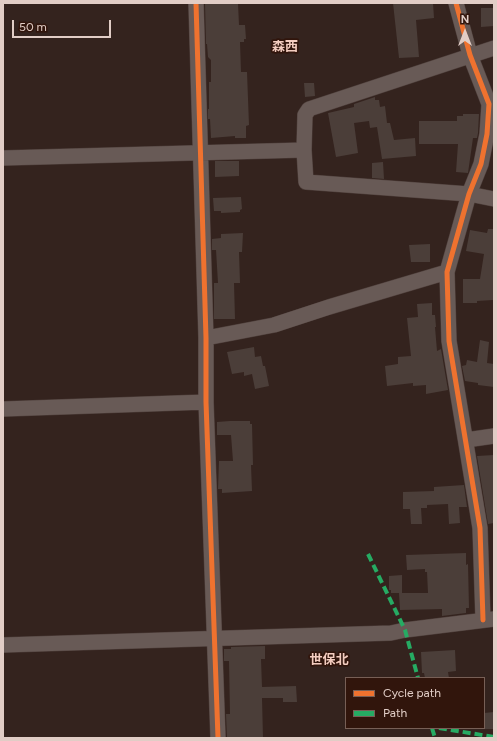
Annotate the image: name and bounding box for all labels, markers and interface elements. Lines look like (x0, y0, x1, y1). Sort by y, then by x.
scale bar (14, 12, 113, 38)
north arrow (445, 12, 485, 52)
text: N (461, 13, 469, 26)
text: 50 m (19, 20, 47, 34)
district label: 森西 (272, 39, 298, 55)
district label: 世保北 (310, 652, 348, 668)
legend (345, 677, 485, 729)
text: Cycle path (383, 686, 441, 700)
text: Path (383, 706, 407, 720)

